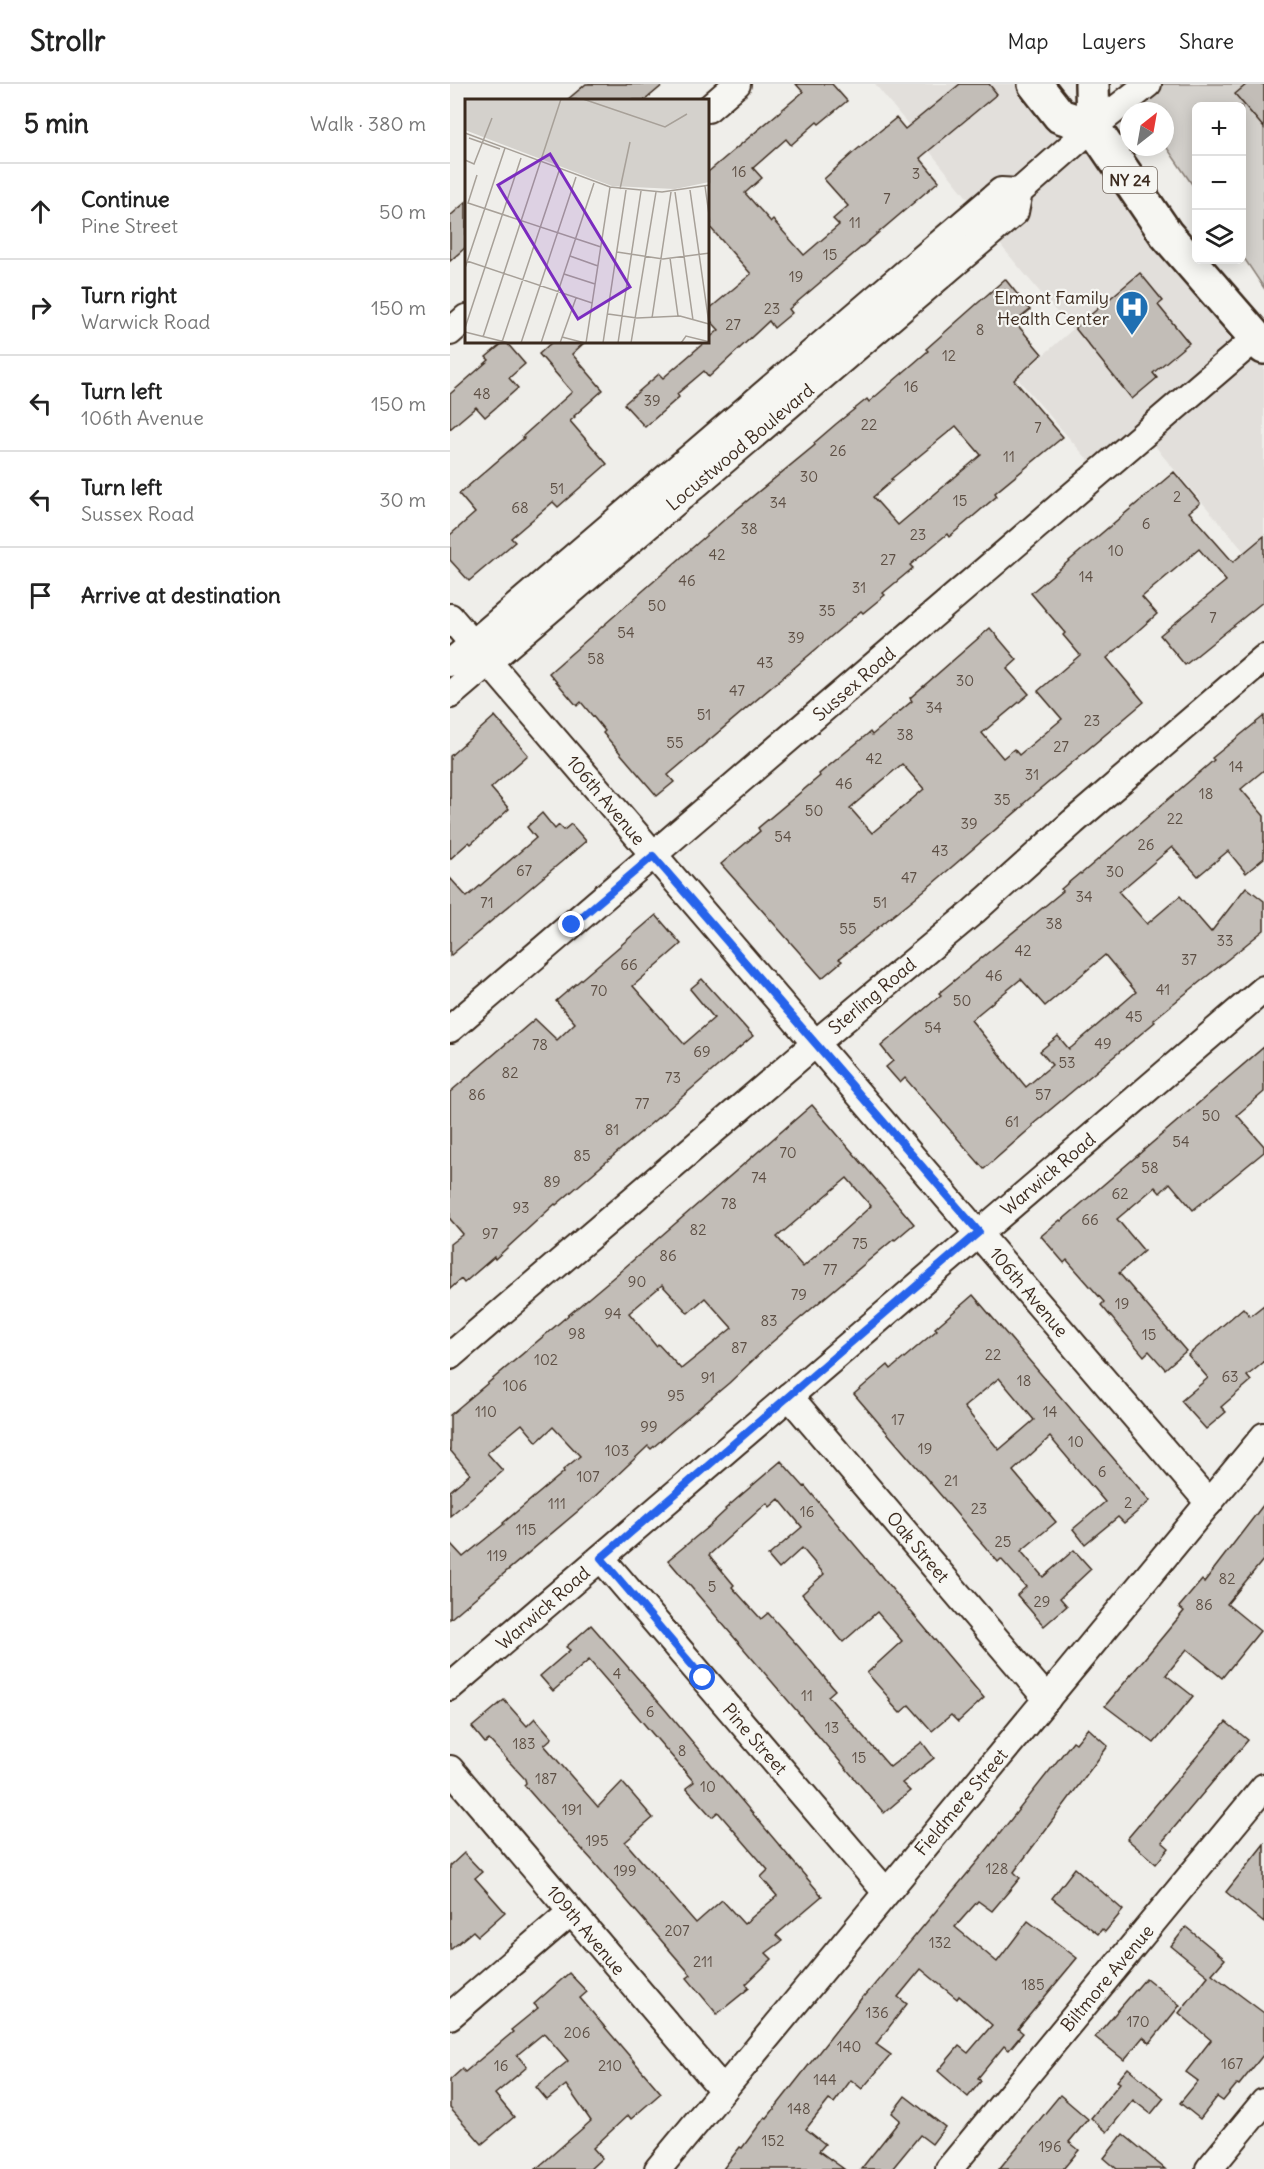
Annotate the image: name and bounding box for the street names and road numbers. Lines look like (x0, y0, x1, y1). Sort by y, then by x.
road number: NY 24 (1103, 167, 1157, 193)
street label: Locustwood Boulevard (661, 378, 819, 515)
street label: Sussex Road (808, 642, 900, 726)
street label: 106th Avenue (562, 750, 650, 850)
street label: Sterling Road (823, 952, 921, 1039)
street label: Warwick Road (996, 1128, 1100, 1220)
street label: 106th Avenue (985, 1242, 1073, 1342)
street label: Oak Street (882, 1507, 954, 1587)
street label: Warwick Road (492, 1561, 595, 1655)
street label: Pine Street (718, 1699, 792, 1779)
street label: Fieldmere Street (909, 1744, 1013, 1860)
street label: 109th Avenue (542, 1880, 630, 1980)
street label: Biltmore Avenue (1055, 1920, 1159, 2036)

